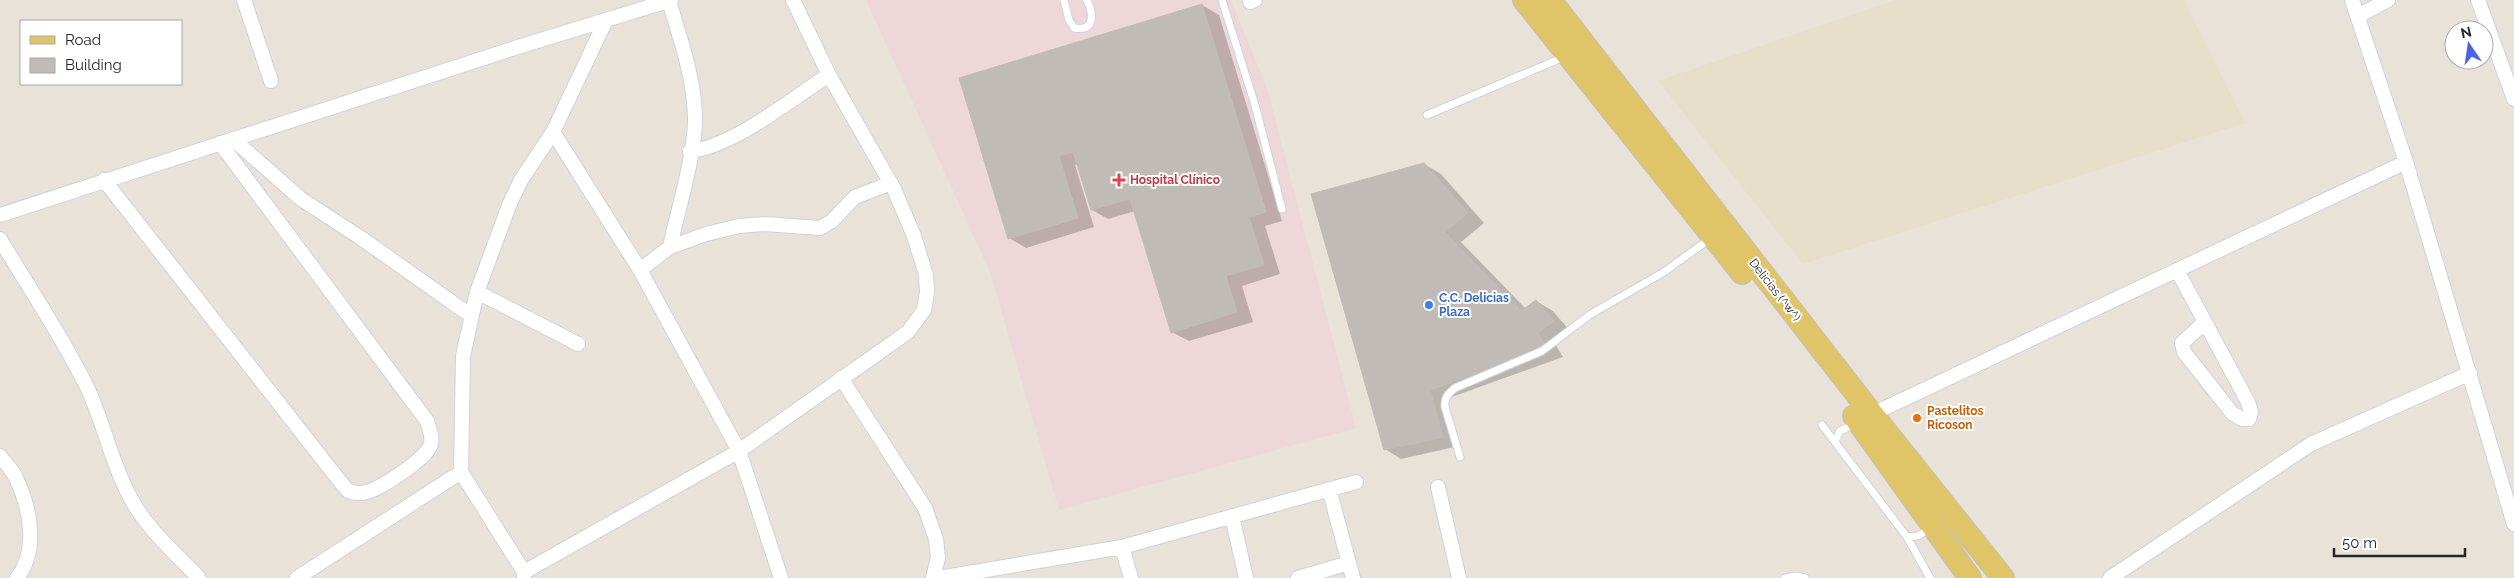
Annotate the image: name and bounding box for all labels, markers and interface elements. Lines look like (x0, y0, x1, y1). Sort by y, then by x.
legend (20, 20, 182, 85)
north arrow (2444, 20, 2494, 70)
text: N (2459, 23, 2473, 41)
text: Road (65, 31, 101, 49)
text: Building (65, 56, 122, 74)
marker: Hospital Clínico (1112, 173, 1126, 187)
place label: Hospital Clínico (1130, 173, 1220, 187)
street label: Delicias (^w^) (1746, 256, 1804, 324)
place label: C.C. Delicias Plaza (1439, 291, 1509, 319)
marker: C.C. Delicias Plaza (1423, 299, 1435, 311)
place label: Pastelitos Ricoson (1927, 404, 1984, 432)
marker: Pastelitos Ricoson (1911, 412, 1923, 424)
scale bar (2334, 526, 2465, 558)
text: 50 m (2342, 534, 2377, 552)

